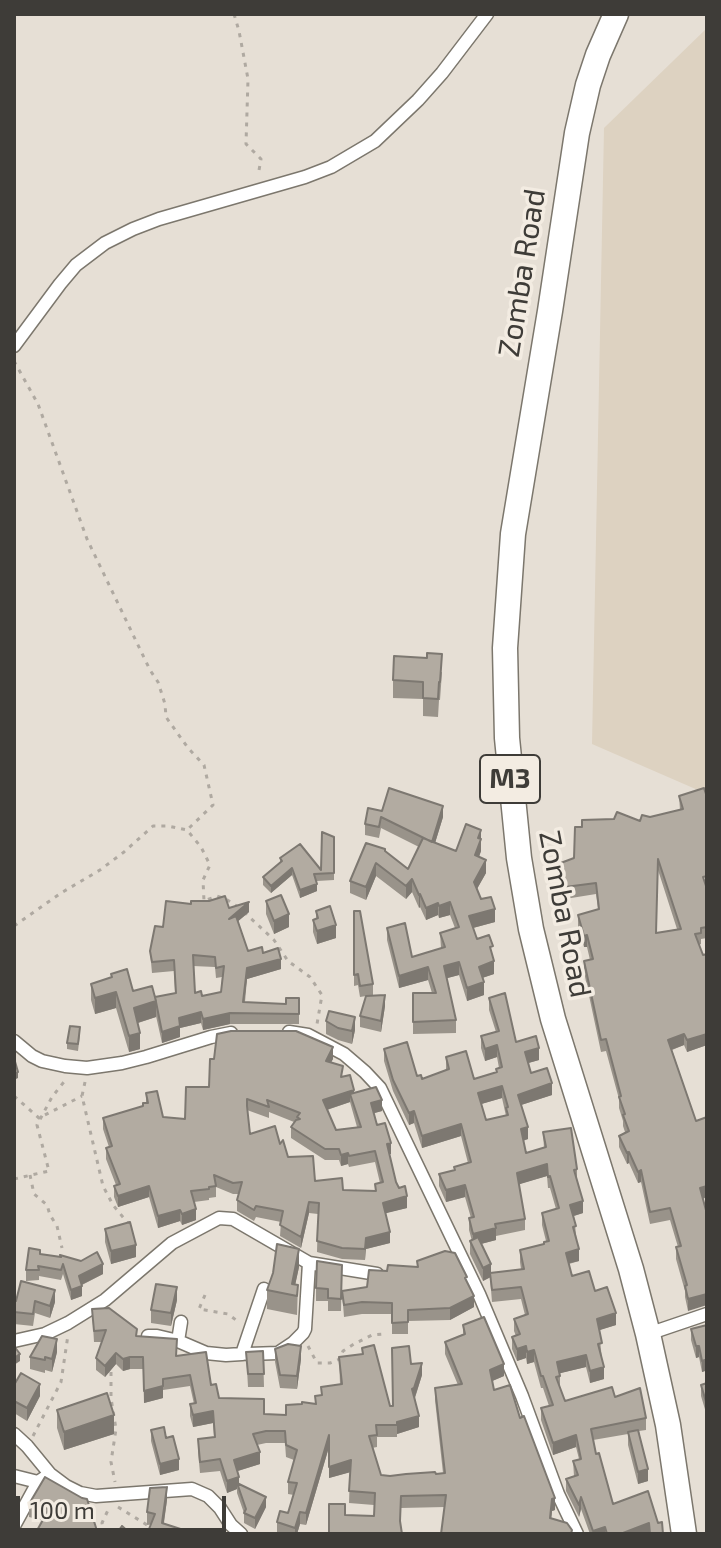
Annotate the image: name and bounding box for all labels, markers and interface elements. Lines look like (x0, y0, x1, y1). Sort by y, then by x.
street label: Zomba Road (491, 186, 553, 360)
road number: M3 (480, 755, 540, 803)
street label: Zomba Road (531, 827, 599, 1001)
scale bar (20, 1480, 230, 1530)
text: 100 m (30, 1495, 95, 1524)

